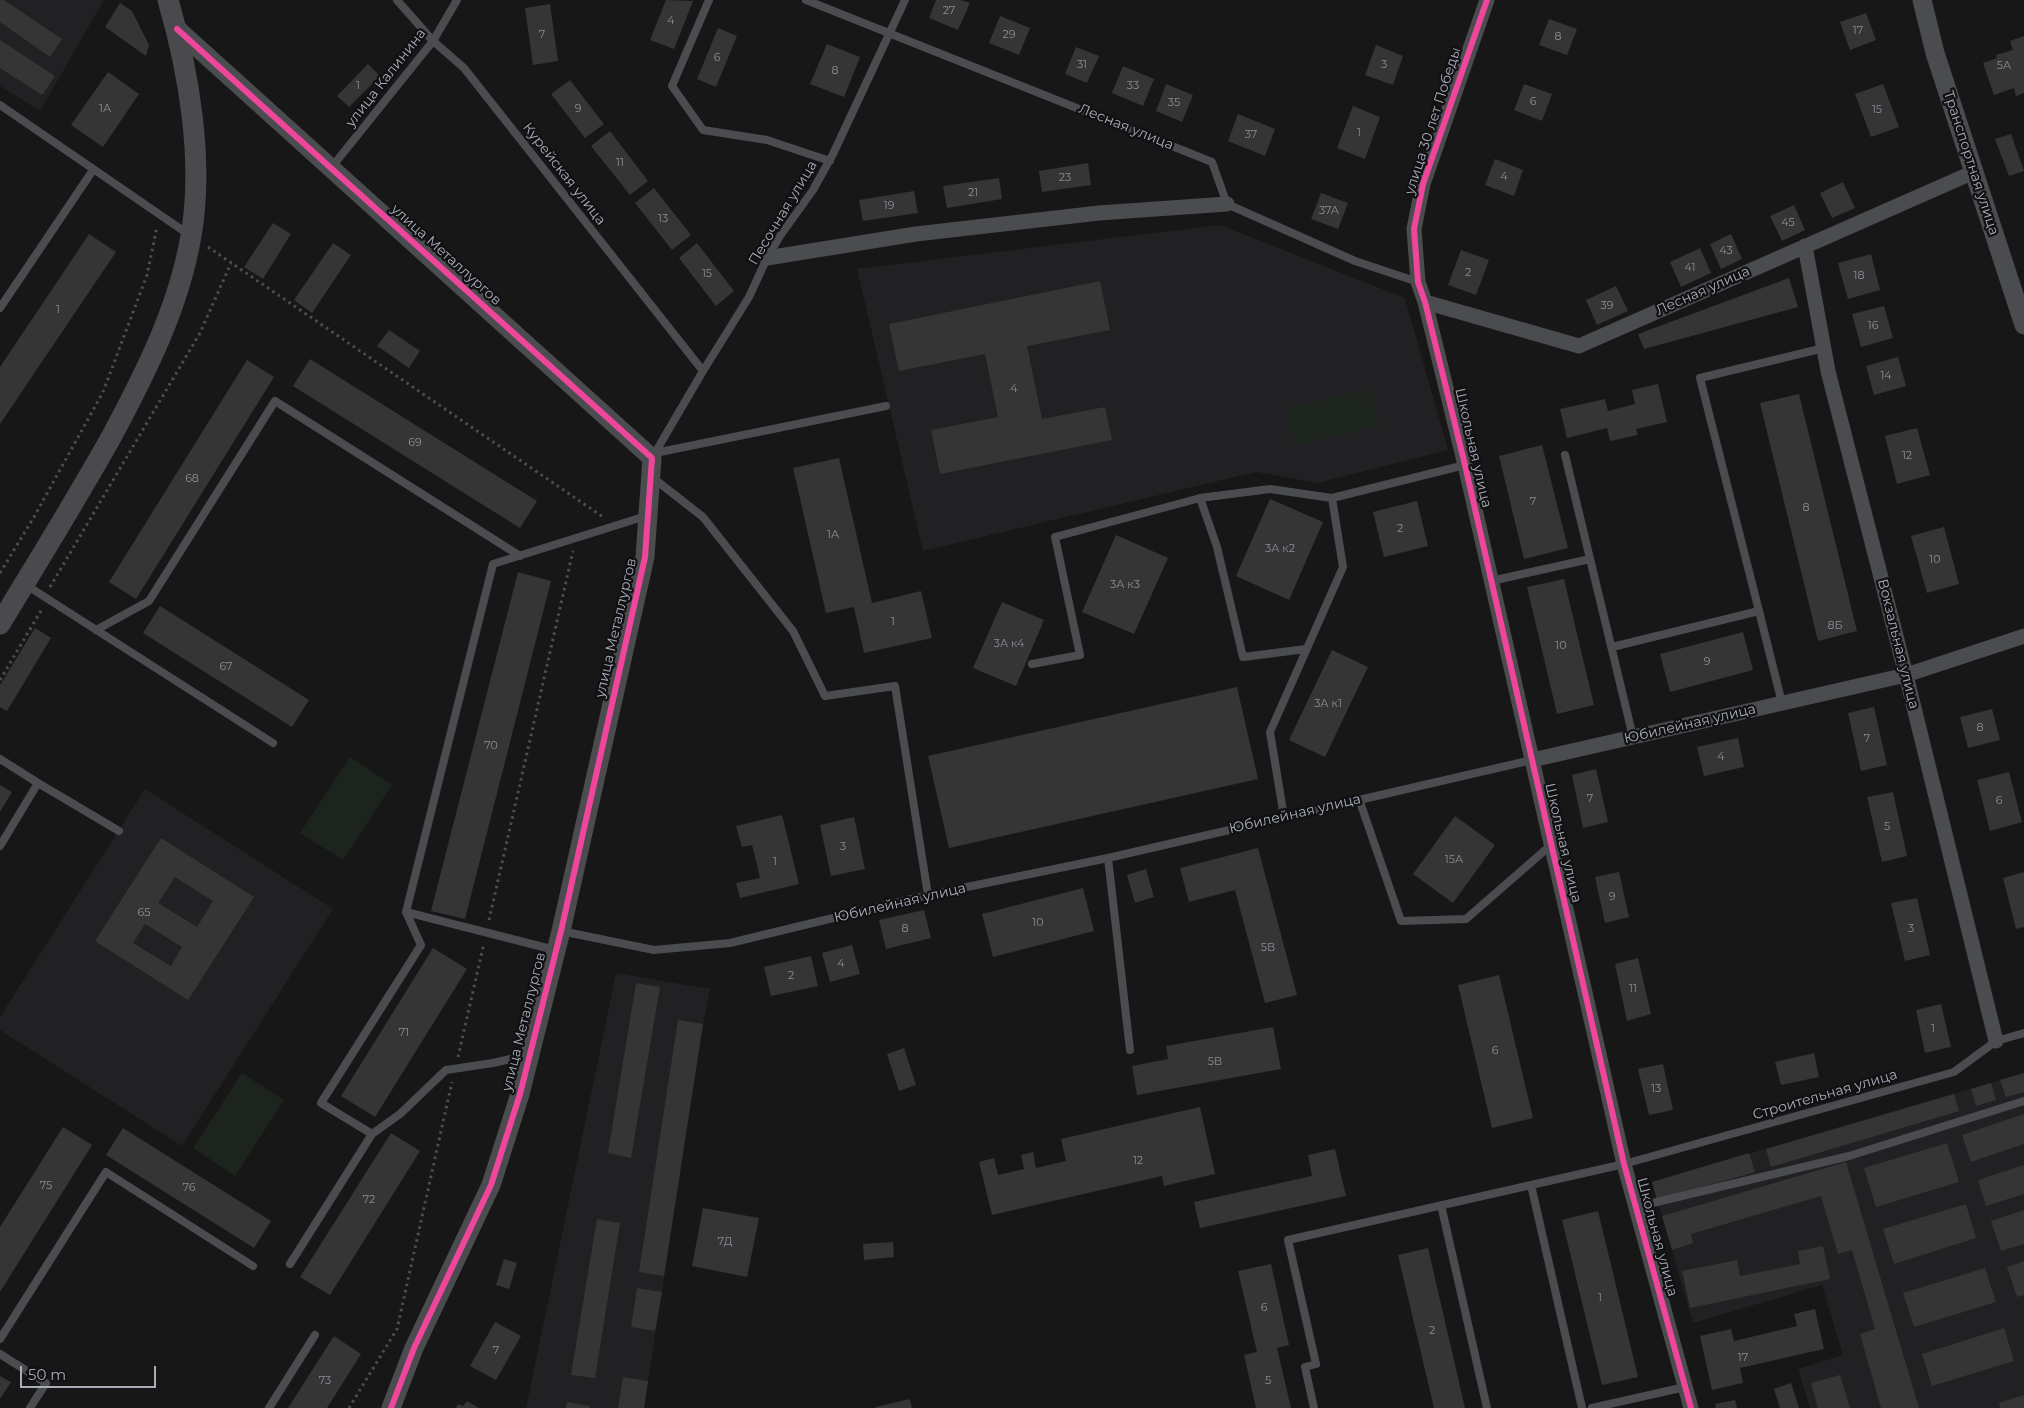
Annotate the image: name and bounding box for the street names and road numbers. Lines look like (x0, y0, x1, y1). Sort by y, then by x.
street label: улица Калинина (342, 25, 430, 131)
street label: улица 30 лет Победы (1401, 45, 1465, 197)
street label: Транспортная улица (1940, 89, 2002, 237)
street label: Лесная улица (1076, 100, 1176, 154)
street label: Курейская улица (519, 120, 609, 228)
street label: Песочная улица (745, 158, 821, 268)
street label: улица Металлургов (387, 201, 505, 309)
street label: Лесная улица (1653, 263, 1753, 319)
street label: Школьная улица (1451, 387, 1495, 509)
street label: улица Металлургов (592, 557, 640, 699)
street label: Вокзальная улица (1874, 577, 1922, 711)
street label: Юбилейная улица (1622, 701, 1758, 747)
street label: Школьная улица (1541, 782, 1585, 904)
street label: Юбилейная улица (1227, 791, 1363, 837)
street label: Юбилейная улица (832, 880, 968, 926)
street label: улица Металлургов (499, 951, 549, 1093)
street label: Строительная улица (1751, 1066, 1899, 1124)
street label: Школьная улица (1633, 1176, 1681, 1298)

